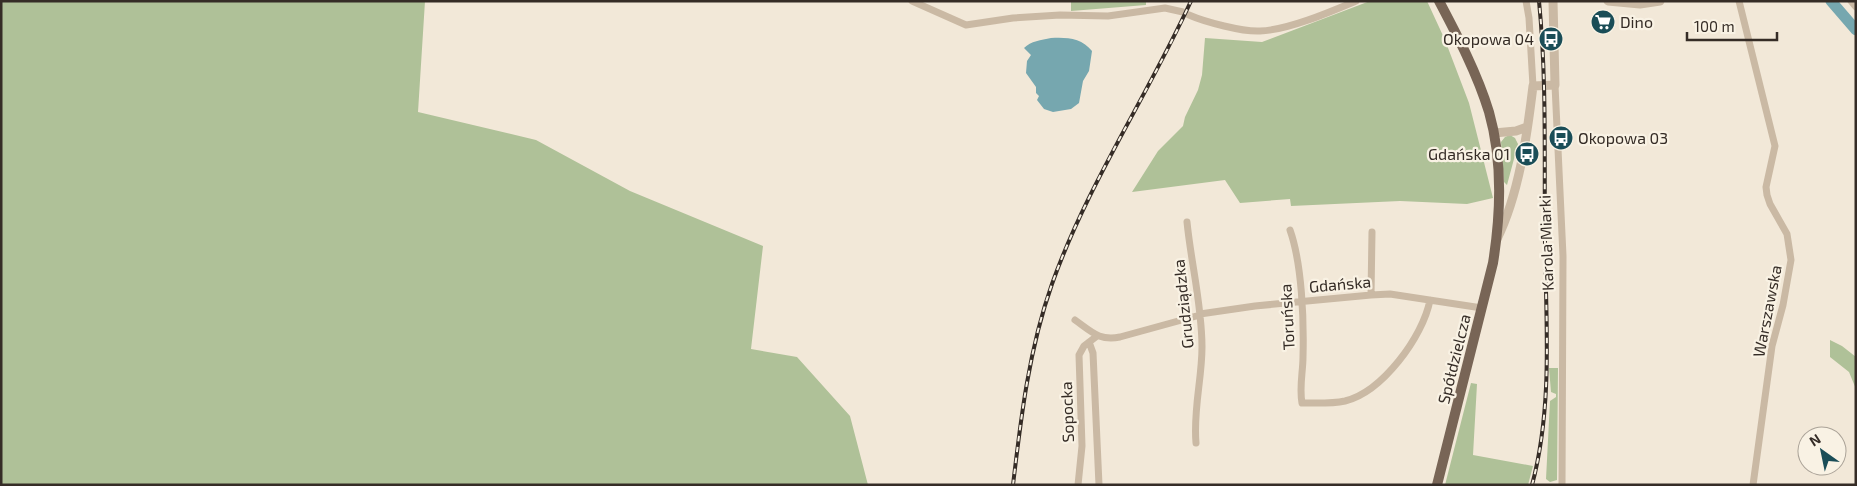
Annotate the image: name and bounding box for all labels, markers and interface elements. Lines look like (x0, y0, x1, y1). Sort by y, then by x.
supermarket icon: Dino (1590, 9, 1616, 35)
scale bar (1687, 10, 1777, 42)
place label: Dino (1620, 12, 1653, 31)
text: 100 m (1694, 17, 1735, 35)
bus stop icon: Okopowa 04 (1538, 26, 1564, 52)
place label: Okopowa 04 (1443, 29, 1534, 48)
bus stop icon: Okopowa 03 (1548, 125, 1574, 151)
place label: Okopowa 03 (1578, 128, 1668, 147)
bus stop icon: Gdańska 01 (1514, 141, 1540, 167)
place label: Gdańska 01 (1428, 144, 1510, 163)
street label: Karola Miarki (1534, 195, 1557, 291)
street label: Grudziądzka (1168, 258, 1197, 350)
street label: Warszawska (1748, 263, 1785, 359)
street label: Gdańska (1308, 271, 1372, 296)
street label: Toruńska (1275, 283, 1298, 351)
street label: Spółdzielcza (1433, 312, 1474, 406)
street label: Sopocka (1056, 381, 1077, 443)
north arrow (1797, 426, 1847, 476)
text: N (1806, 430, 1824, 450)

